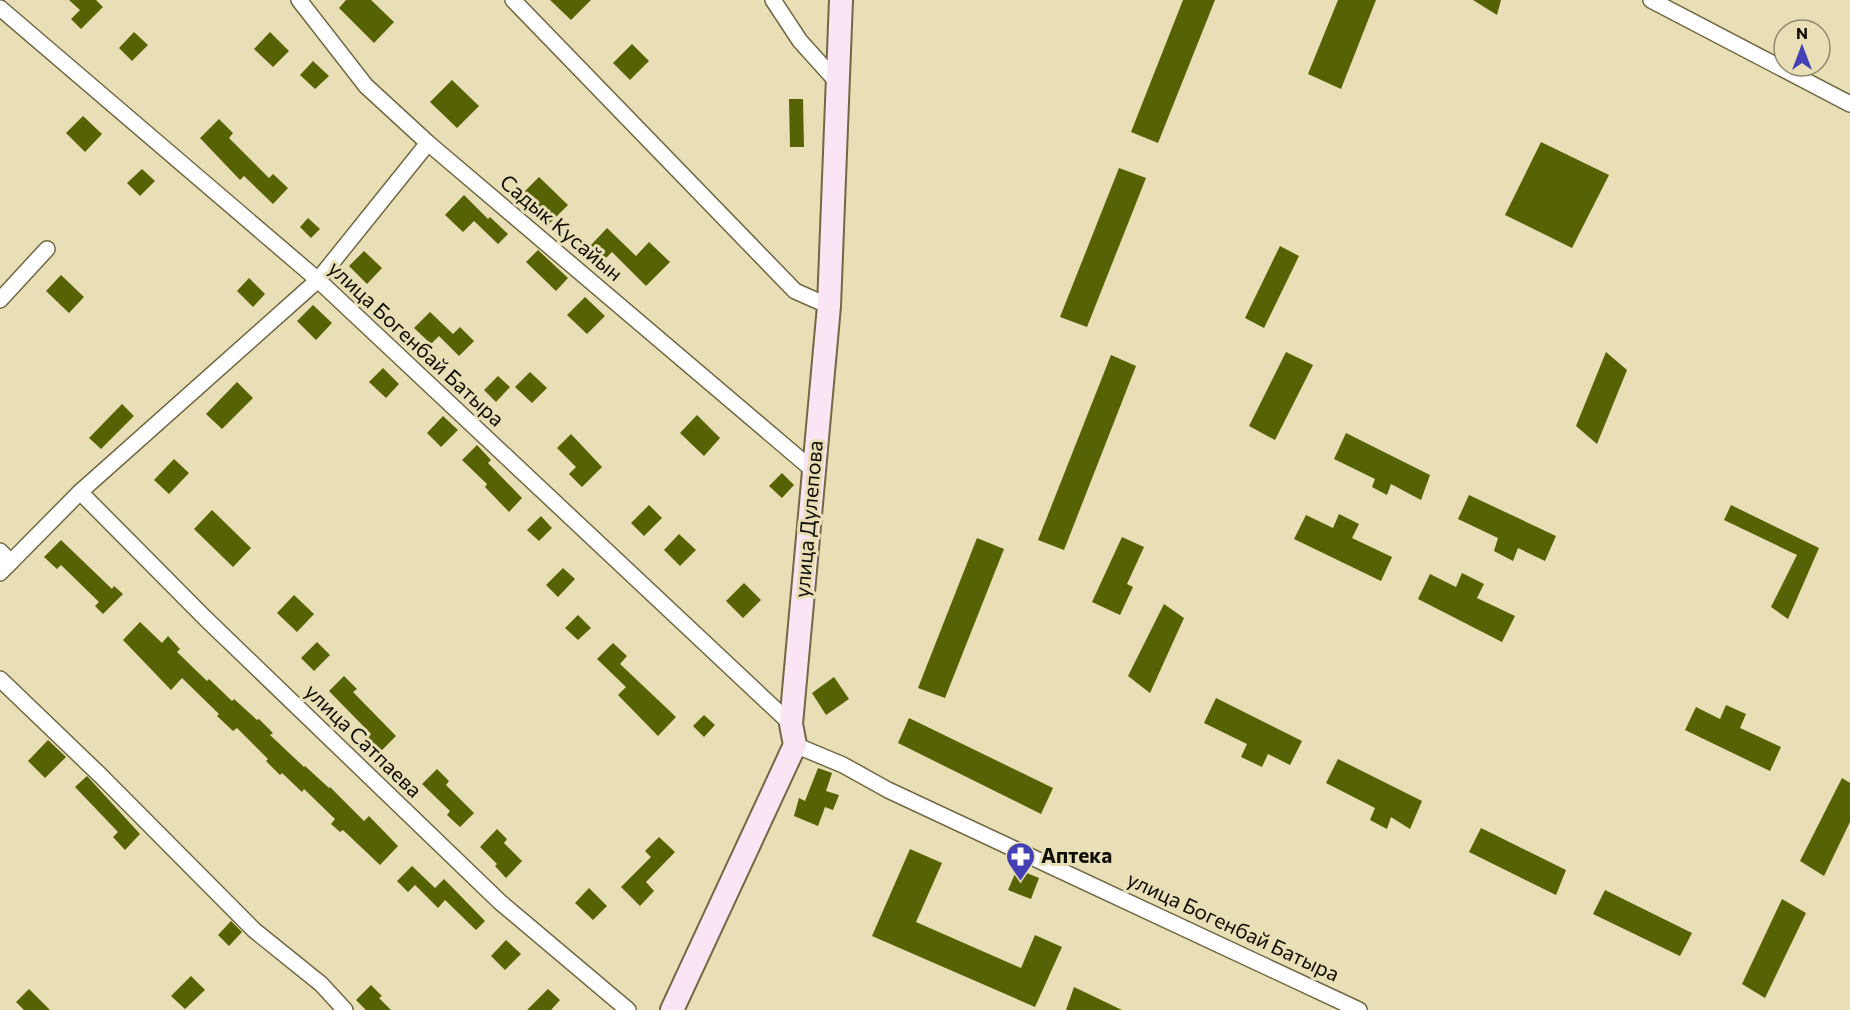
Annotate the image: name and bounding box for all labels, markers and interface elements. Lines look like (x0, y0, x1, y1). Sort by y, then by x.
north arrow (1772, 18, 1832, 78)
text: N (1796, 23, 1808, 42)
street label: Садык Кусайын (496, 168, 628, 285)
street label: улица Богенбай Батыра (324, 255, 510, 431)
street label: улица Дулепова (788, 439, 827, 599)
street label: улица Сатпаева (300, 678, 428, 802)
pharmacy icon: Аптека (1004, 840, 1036, 882)
place label: Аптека (1041, 842, 1112, 867)
street label: улица Богенбай Батыра (1124, 865, 1344, 986)

